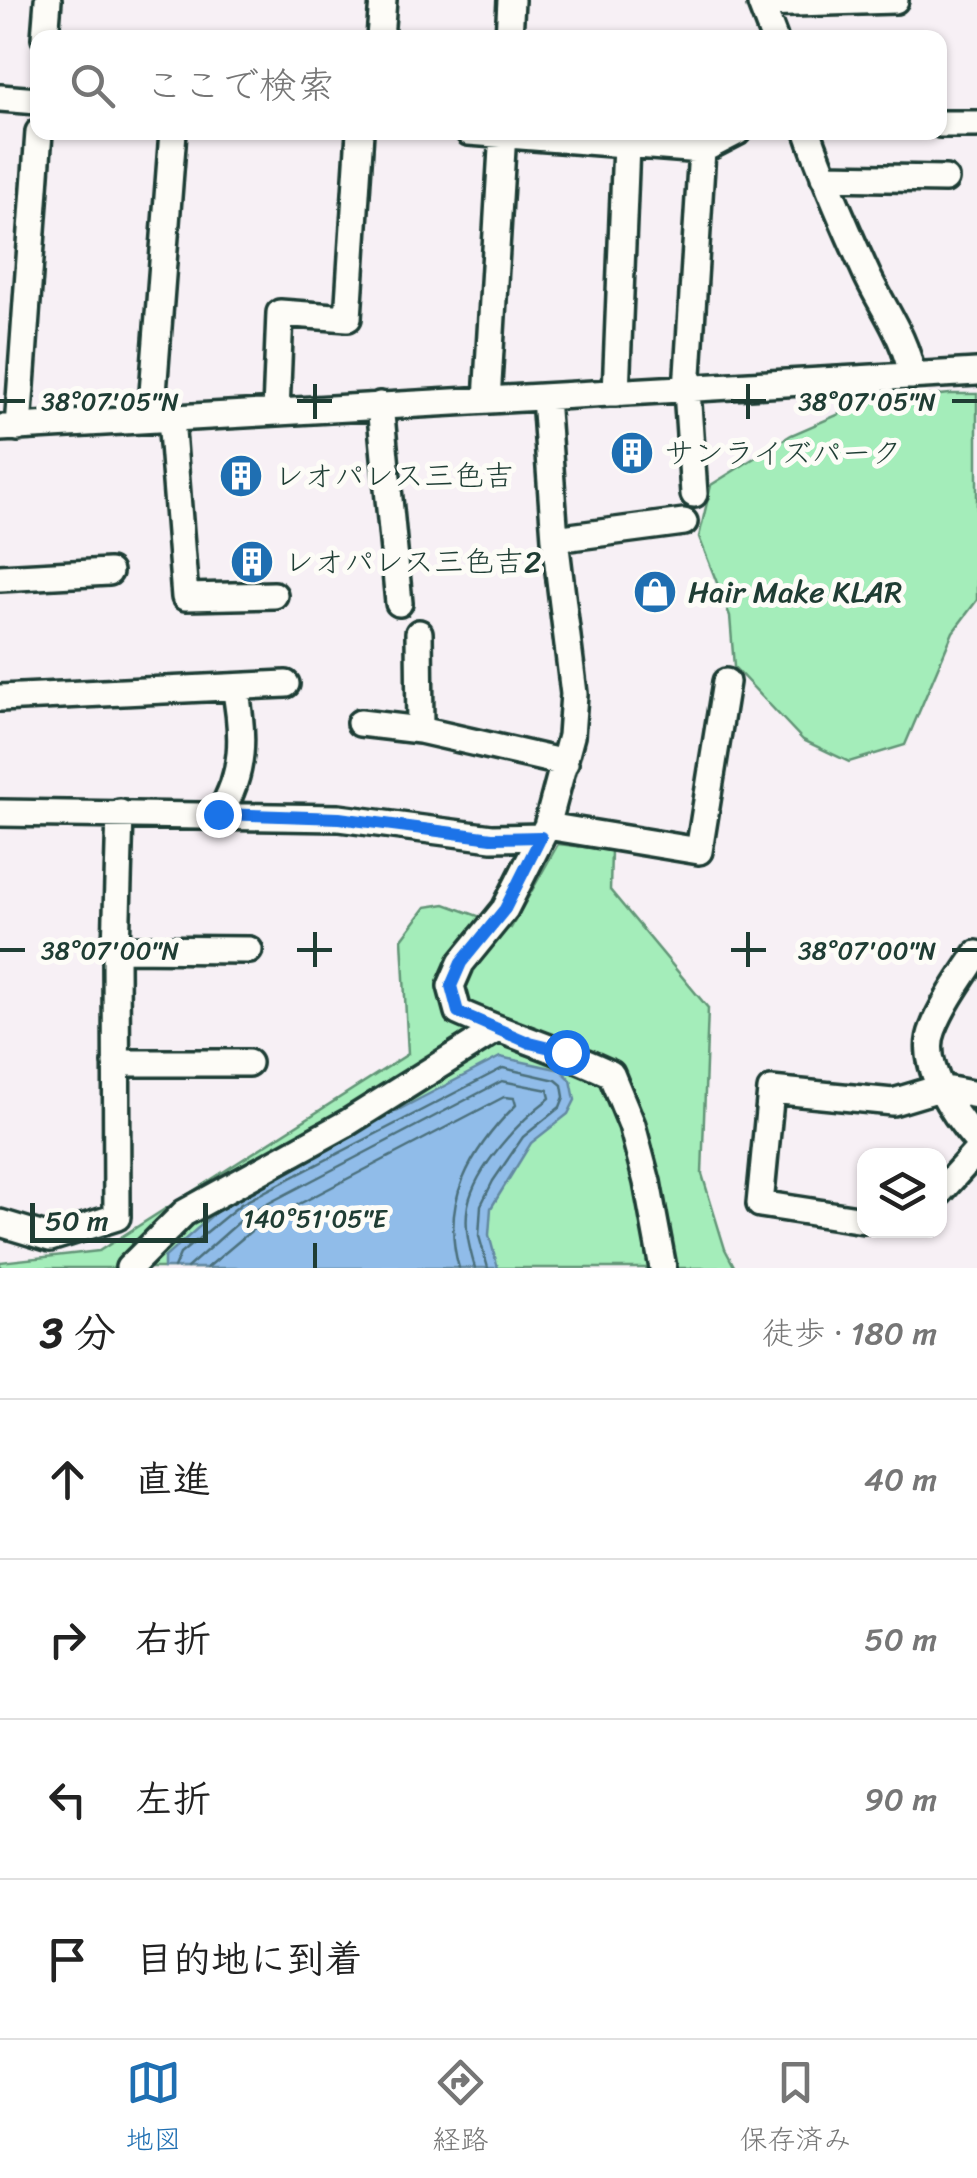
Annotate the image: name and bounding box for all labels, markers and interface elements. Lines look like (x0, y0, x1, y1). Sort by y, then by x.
search box (30, 30, 947, 140)
text: ここで検索 (145, 52, 335, 119)
icon: search (65, 58, 120, 113)
text: 38°07'05"N (41, 379, 179, 424)
text: 38°07'05"N (798, 379, 936, 424)
place label: サンライズパーク (664, 426, 902, 480)
building icon: サンライズパーク (609, 430, 655, 476)
place label: レオパレス三色吉 (274, 449, 514, 503)
building icon: レオパレス三色吉 (218, 453, 264, 499)
place label: レオパレス三色吉2 (284, 535, 541, 589)
building icon: レオパレス三色吉2 (229, 539, 275, 585)
place label: Hair Make KLAR (688, 565, 902, 619)
shop icon: Hair Make KLAR (632, 569, 678, 615)
route end (196, 792, 242, 838)
text: 38°07'00"N (41, 928, 180, 973)
text: 38°07'00"N (798, 928, 937, 973)
route start (544, 1030, 590, 1076)
map controls (857, 1148, 947, 1238)
button: layers (857, 1148, 947, 1238)
text: 50 m (45, 1196, 109, 1245)
text: 140°51'05"E (243, 1196, 389, 1241)
scale bar (30, 1198, 208, 1242)
text: 3 分 (40, 1296, 116, 1370)
text: 徒歩 · 180 m (762, 1305, 937, 1362)
text: 直進 (135, 1446, 211, 1513)
text: 40 m (864, 1451, 937, 1508)
icon: ahead (40, 1452, 95, 1507)
text: 右折 (135, 1606, 211, 1673)
text: 50 m (864, 1611, 937, 1668)
icon: right (40, 1612, 95, 1667)
text: 左折 (135, 1766, 211, 1833)
text: 90 m (864, 1771, 937, 1828)
icon: left (40, 1772, 95, 1827)
text: 目的地に到着 (135, 1926, 363, 1993)
icon: arrive (40, 1932, 95, 1987)
tab: 地図 (125, 2055, 182, 2164)
tab: 経路 (432, 2055, 489, 2164)
tab: 保存済み (739, 2055, 852, 2164)

